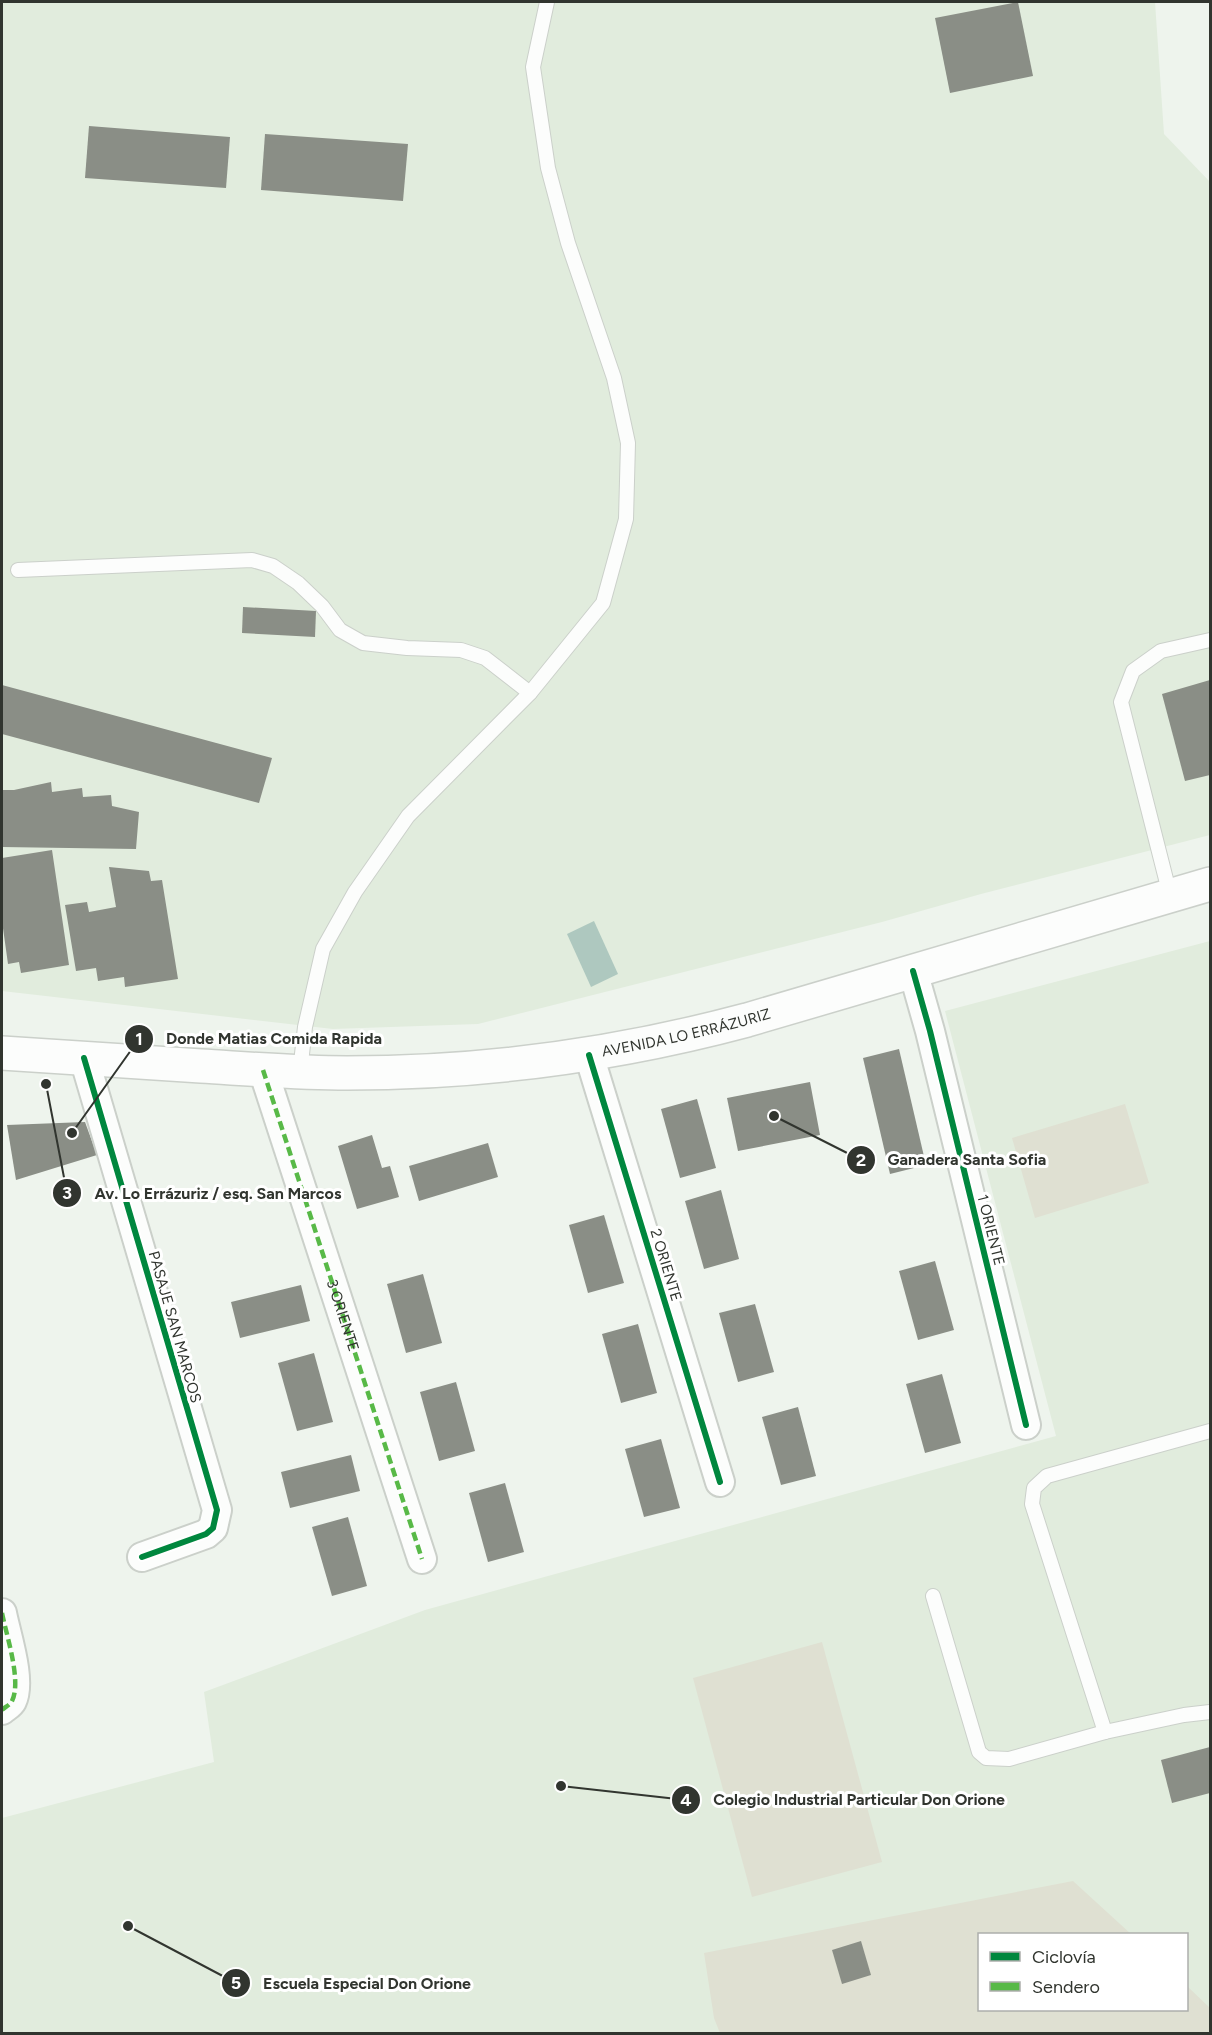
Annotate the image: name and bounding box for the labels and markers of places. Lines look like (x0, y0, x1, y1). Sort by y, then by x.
callout: Donde Matias Comida Rapida (124, 1022, 394, 1056)
callout: Ganadera Santa Sofia (846, 1143, 1059, 1177)
callout: Av. Lo Errázuriz / esq. San Marcos (52, 1176, 353, 1210)
callout: Colegio Industrial Particular Don Orione (671, 1783, 1016, 1817)
callout: Escuela Especial Don Orione (221, 1966, 483, 2000)

